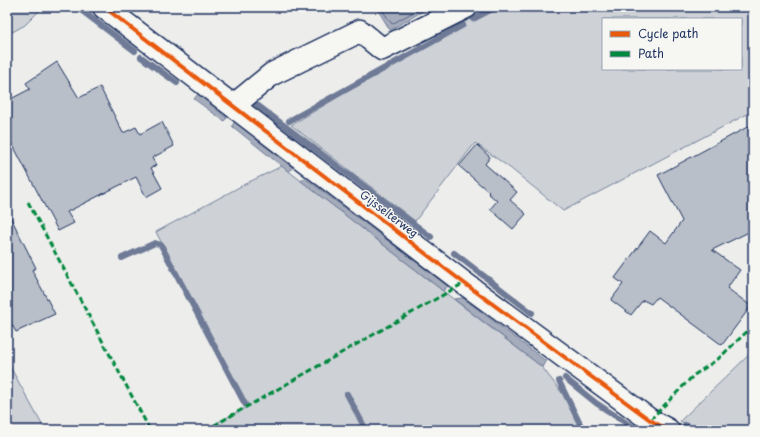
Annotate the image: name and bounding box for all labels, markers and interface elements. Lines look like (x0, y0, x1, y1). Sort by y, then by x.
legend (602, 18, 742, 70)
text: Cycle path (638, 24, 699, 42)
text: Path (638, 44, 664, 62)
street label: Gijsselterweg (357, 186, 422, 241)

